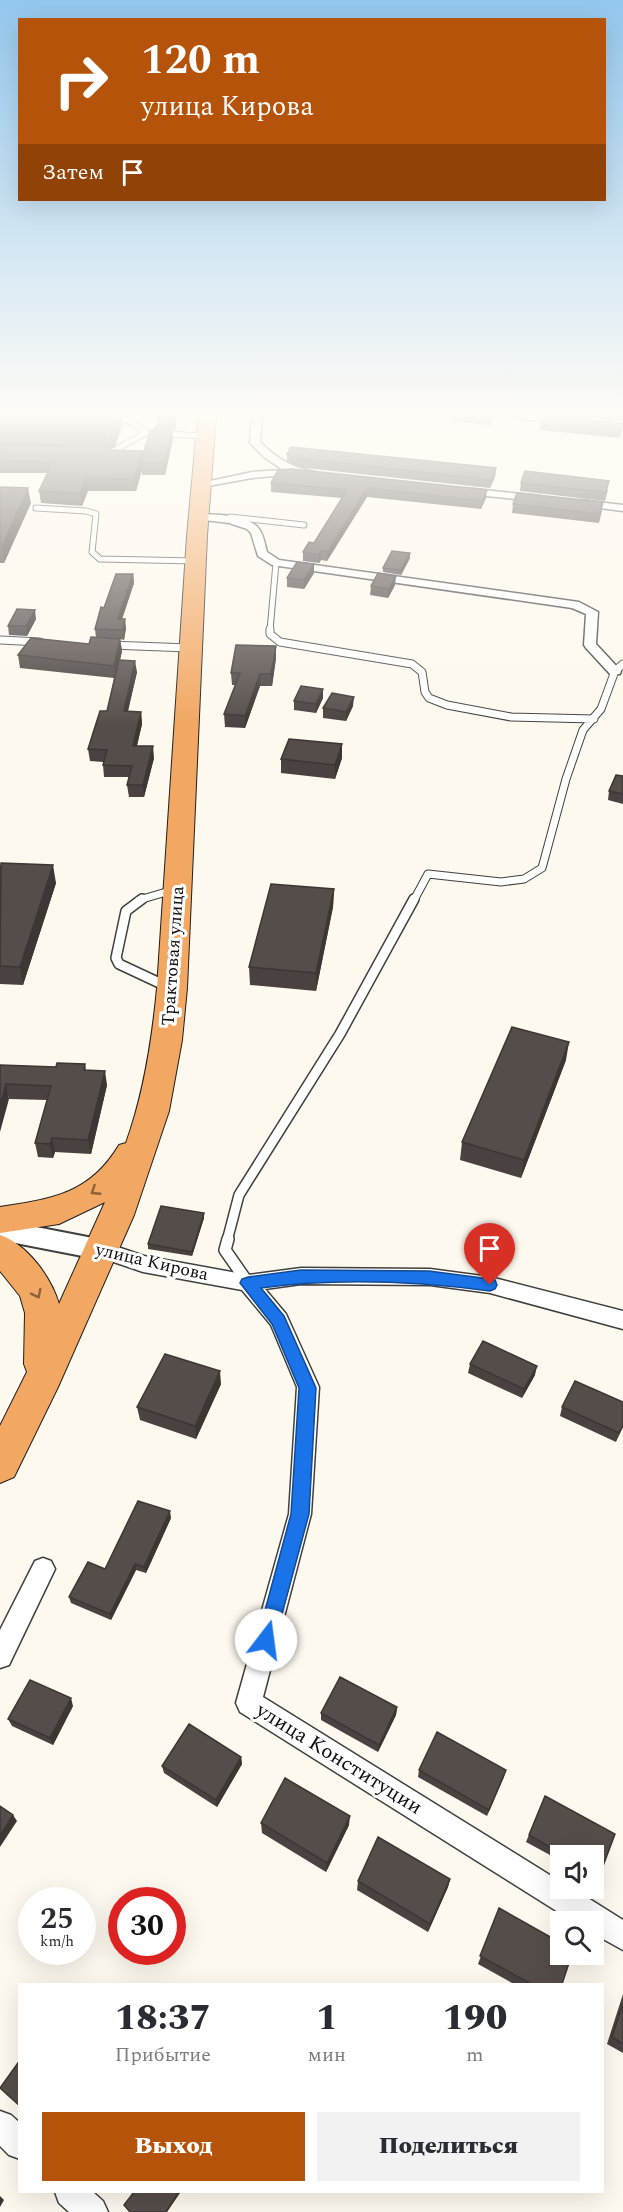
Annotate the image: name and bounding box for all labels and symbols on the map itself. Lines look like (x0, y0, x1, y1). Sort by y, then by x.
street label: Трактовая улица (155, 885, 191, 1027)
one-way arrow (91, 1184, 102, 1195)
pin (464, 1223, 515, 1285)
street label: улица Кирова (92, 1236, 211, 1288)
one-way arrow (30, 1288, 41, 1298)
position arrow (234, 1608, 298, 1672)
street label: улица Конституции (249, 1694, 429, 1823)
speed limit sign: 30 (108, 1887, 186, 1965)

